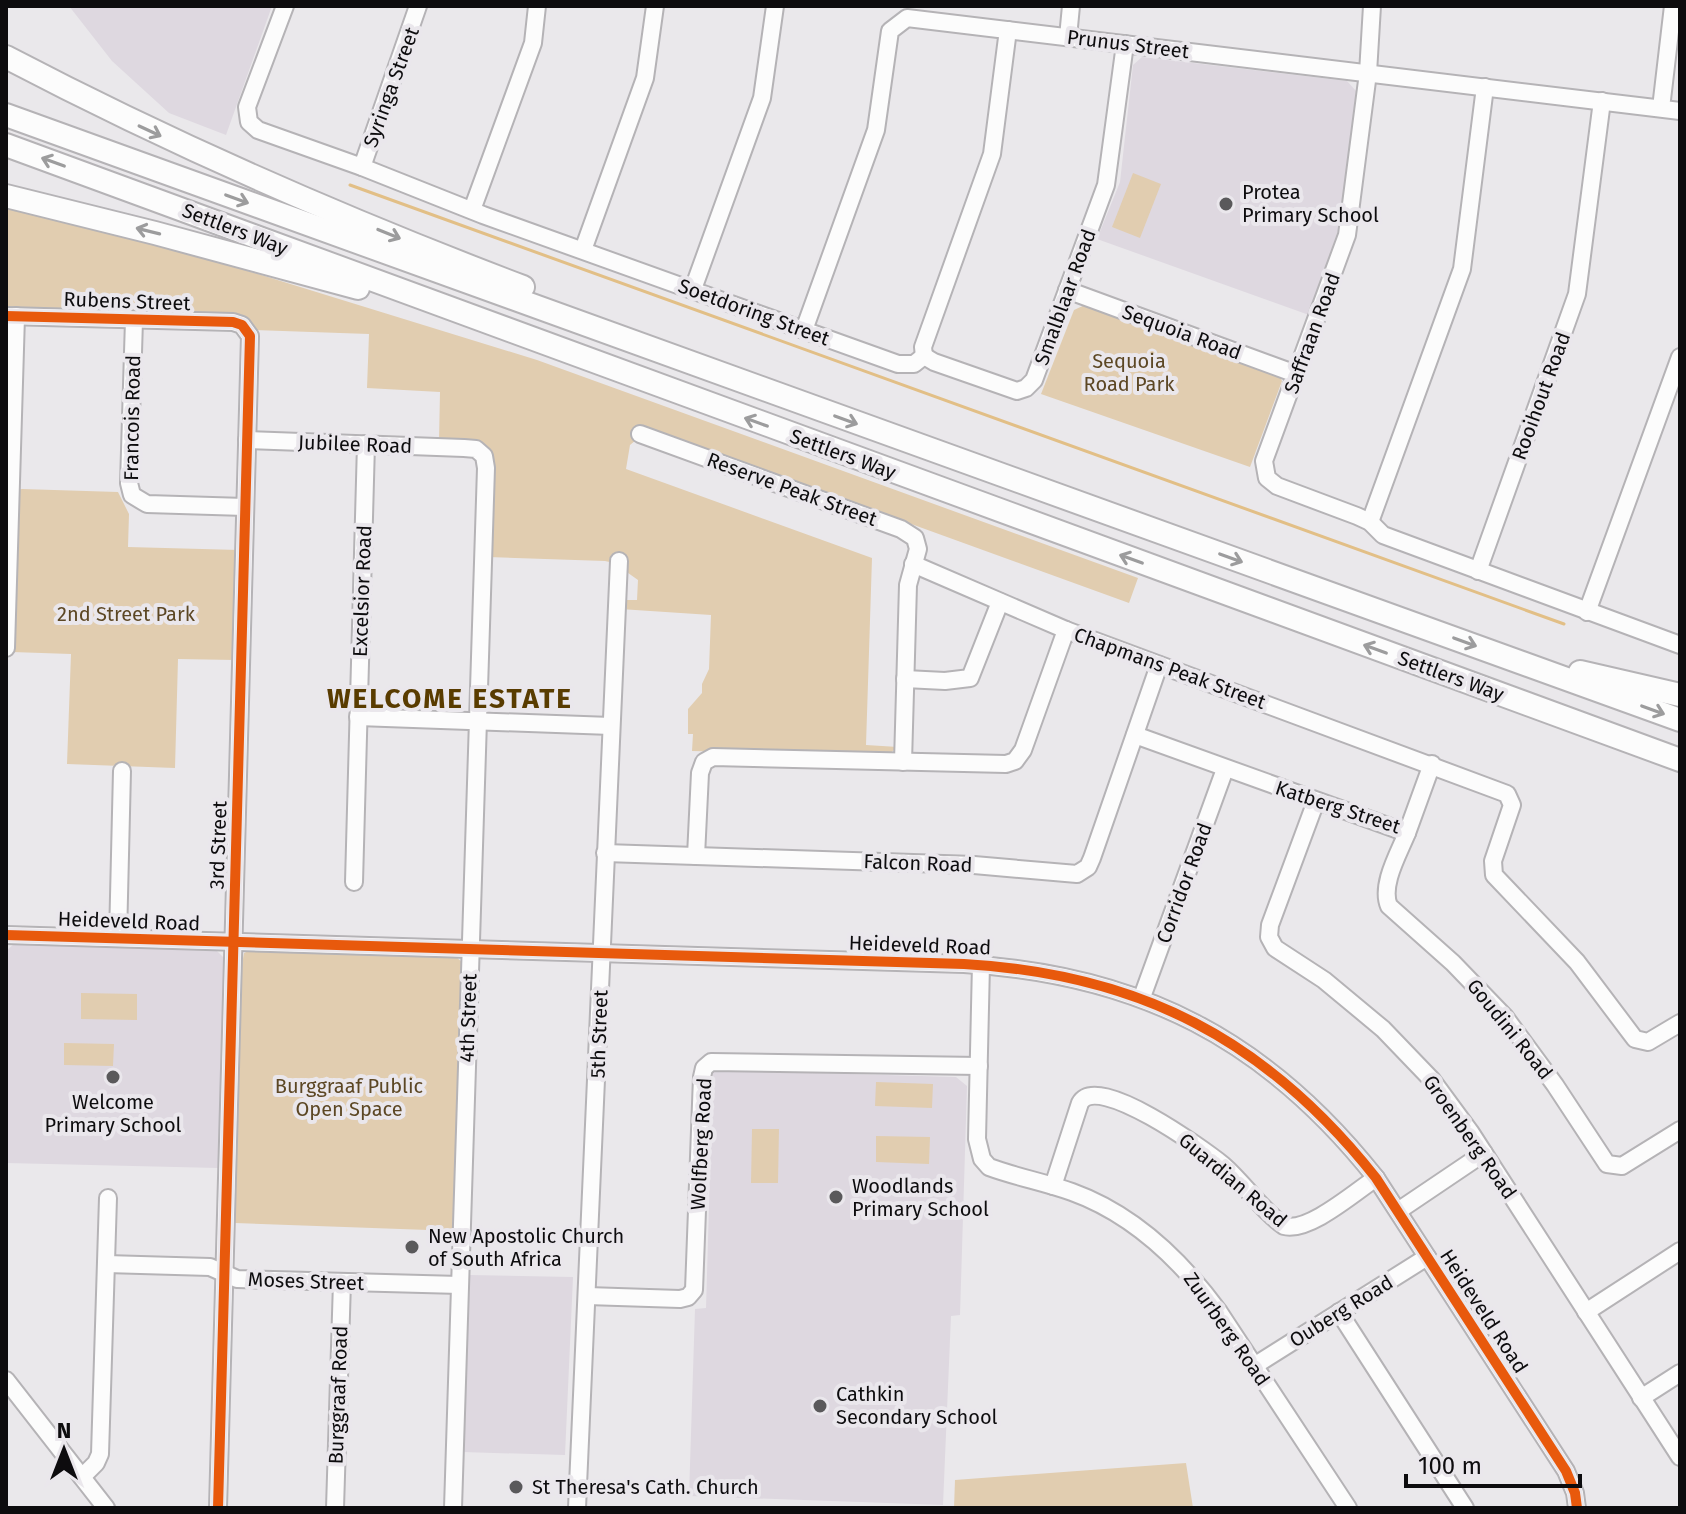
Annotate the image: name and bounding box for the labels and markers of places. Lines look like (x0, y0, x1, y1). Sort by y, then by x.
place label: Protea Primary School (1242, 180, 1379, 227)
marker: Protea Primary School (1217, 195, 1235, 213)
marker: Welcome Primary School (104, 1068, 122, 1086)
place label: Welcome Primary School (45, 1090, 182, 1137)
place label: Woodlands Primary School (852, 1174, 989, 1221)
marker: Woodlands Primary School (827, 1188, 845, 1206)
place label: New Apostolic Church of South Africa (428, 1224, 624, 1271)
marker: New Apostolic Church of South Africa (403, 1238, 421, 1256)
place label: Cathkin Secondary School (836, 1382, 998, 1429)
marker: Cathkin Secondary School (811, 1397, 829, 1415)
place label: St Theresa's Cath. Church (532, 1475, 759, 1499)
marker: St Theresa's Cath. Church (507, 1478, 525, 1496)

